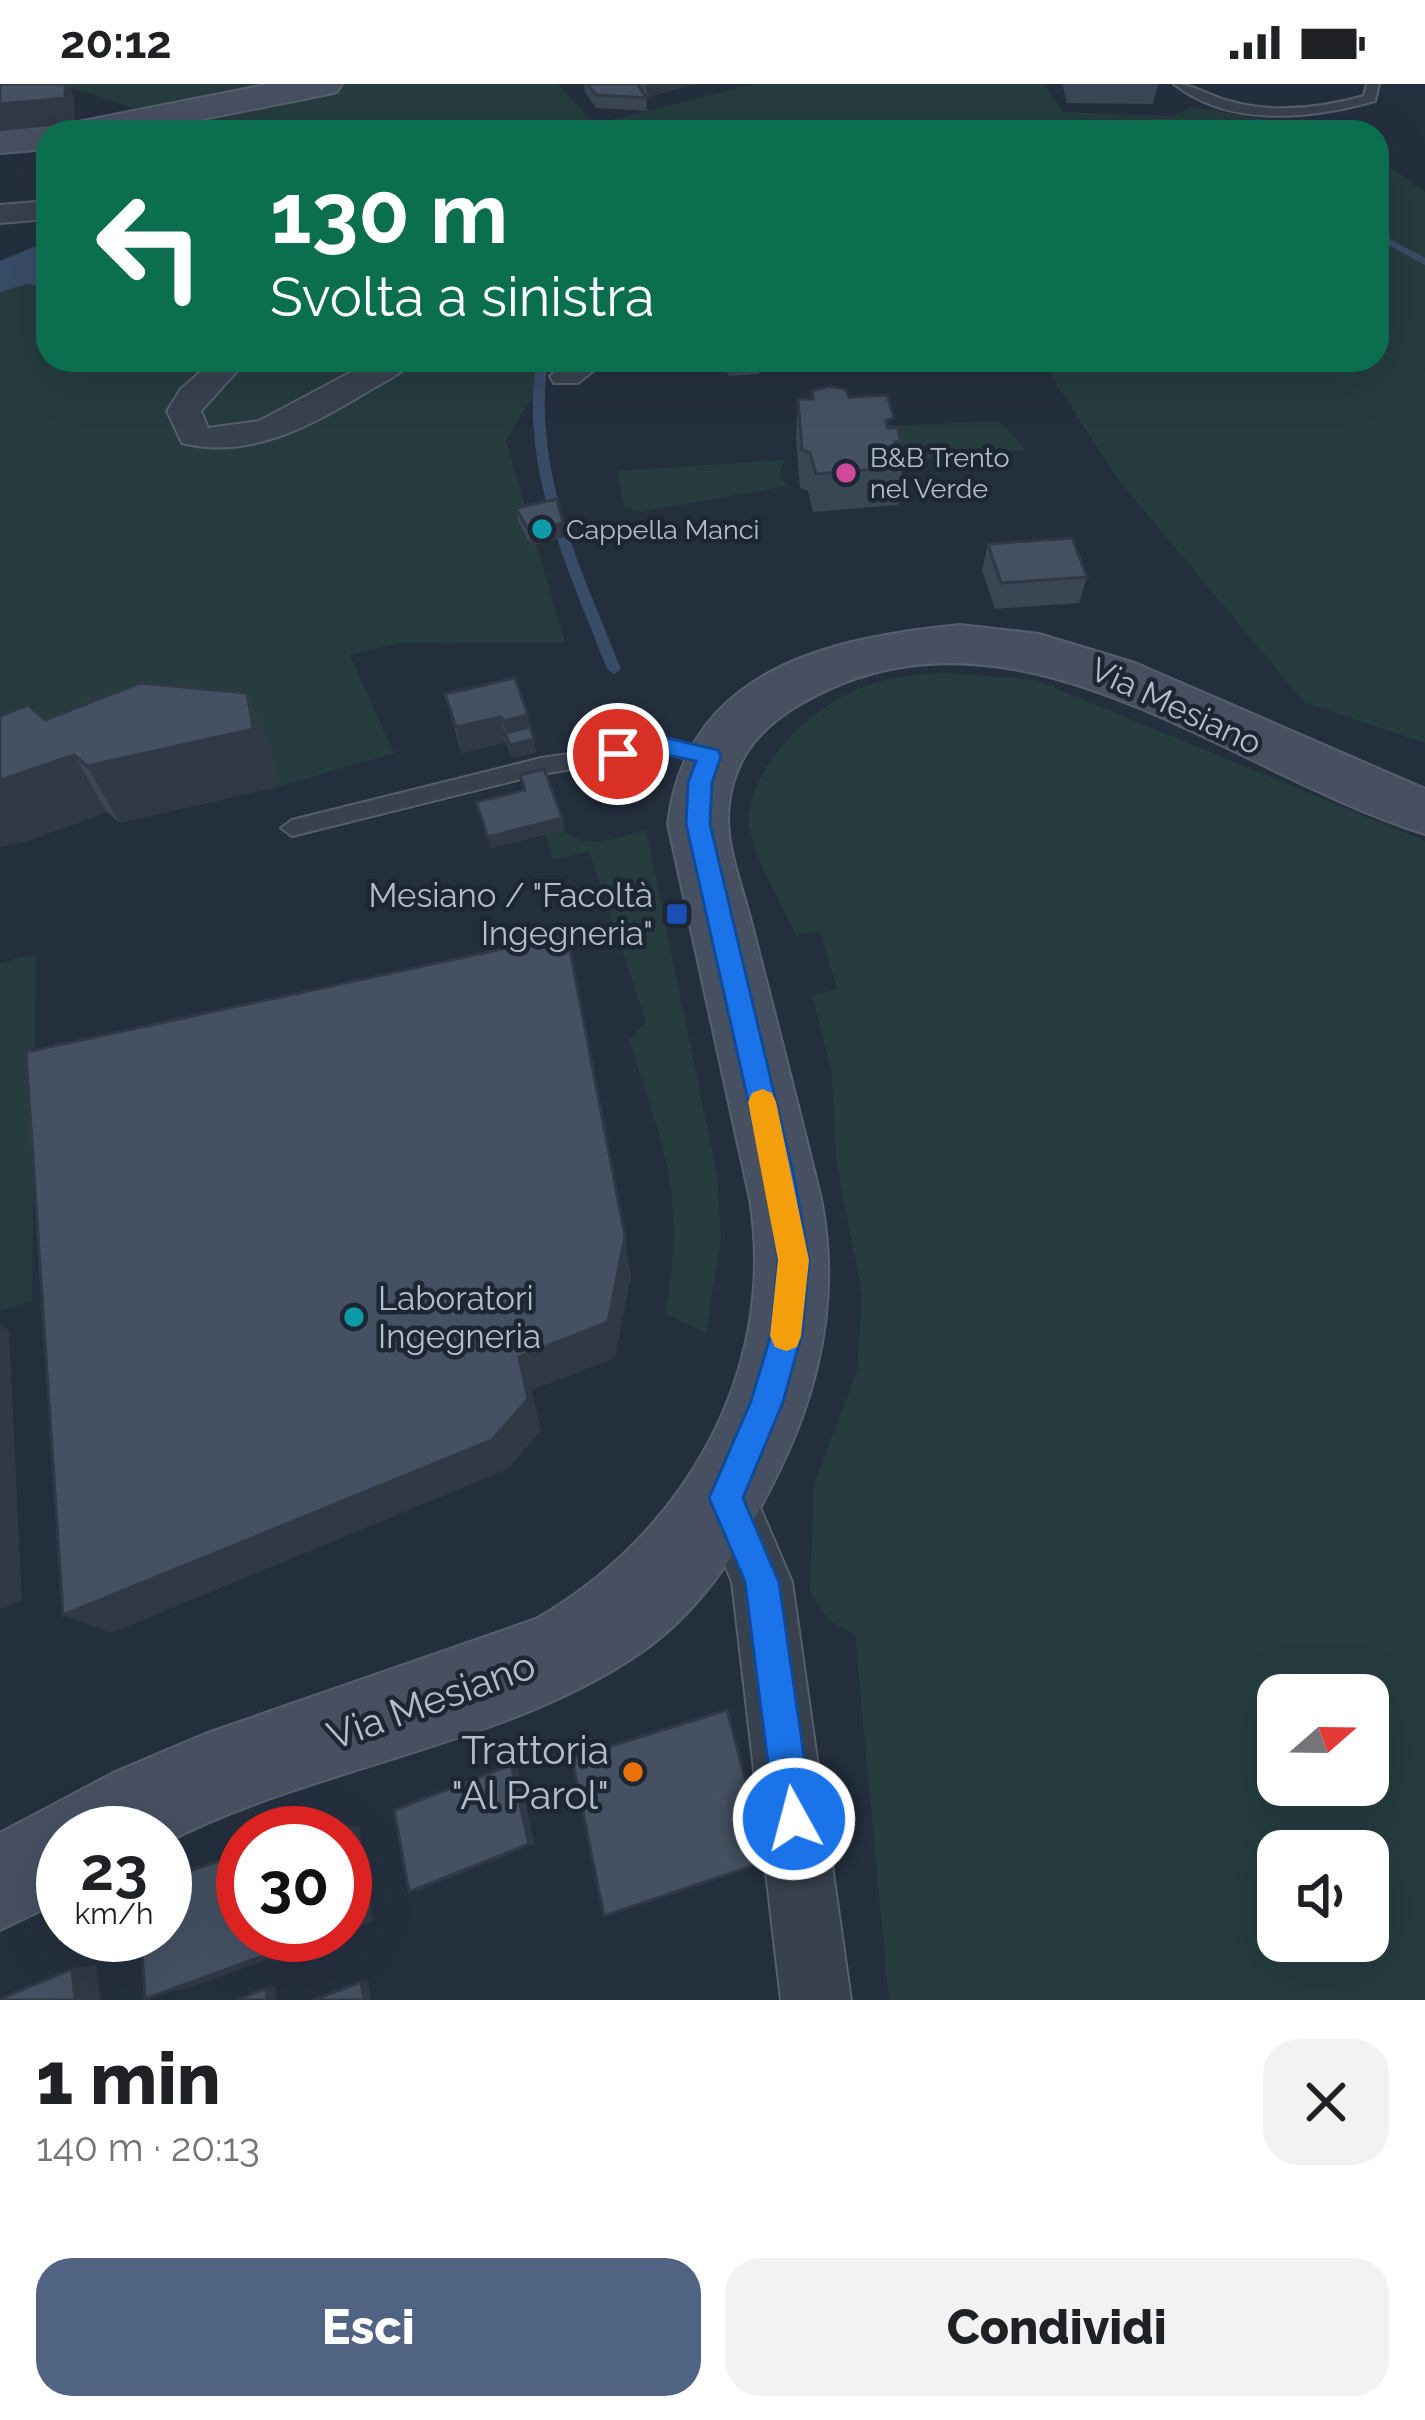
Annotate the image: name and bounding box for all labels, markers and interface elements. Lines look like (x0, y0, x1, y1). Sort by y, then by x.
text: 20:12 (60, 16, 172, 69)
text: 130 m (270, 164, 508, 263)
icon: left (72, 168, 228, 324)
text: Svolta a sinistra (270, 265, 655, 329)
place label: B&B Trento nel Verde (870, 442, 1010, 504)
marker: B&B Trento nel Verde (833, 460, 859, 486)
place label: Cappella Manci (566, 514, 759, 545)
marker: Cappella Manci (529, 516, 555, 542)
street label: Via Mesiano (1084, 649, 1268, 763)
pin (567, 703, 669, 805)
icon: arrive (585, 721, 651, 787)
place label: Mesiano / "Facoltà Ingegneria" (368, 876, 653, 953)
marker: Mesiano / "Facoltà Ingegneria" (664, 901, 690, 927)
place label: Laboratori Ingegneria (378, 1279, 541, 1356)
marker: Laboratori Ingegneria (341, 1304, 367, 1330)
street label: Via Mesiano (321, 1641, 541, 1759)
north arrow (1257, 1674, 1389, 1806)
map controls (1257, 1674, 1389, 1962)
place label: Trattoria "Al Parol" (451, 1727, 609, 1818)
position arrow (731, 1756, 857, 1882)
marker: Trattoria "Al Parol" (620, 1759, 646, 1785)
speed limit sign: 30 (216, 1806, 372, 1962)
button: sound (1257, 1830, 1389, 1962)
text: 23 (80, 1834, 148, 1904)
text: km/h (74, 1896, 154, 1931)
text: 1 min (36, 2036, 221, 2121)
button: close (1263, 2039, 1389, 2165)
text: 140 m · 20:13 (36, 2124, 260, 2170)
button: Esci (36, 2258, 701, 2396)
button: Condividi (725, 2258, 1389, 2396)

